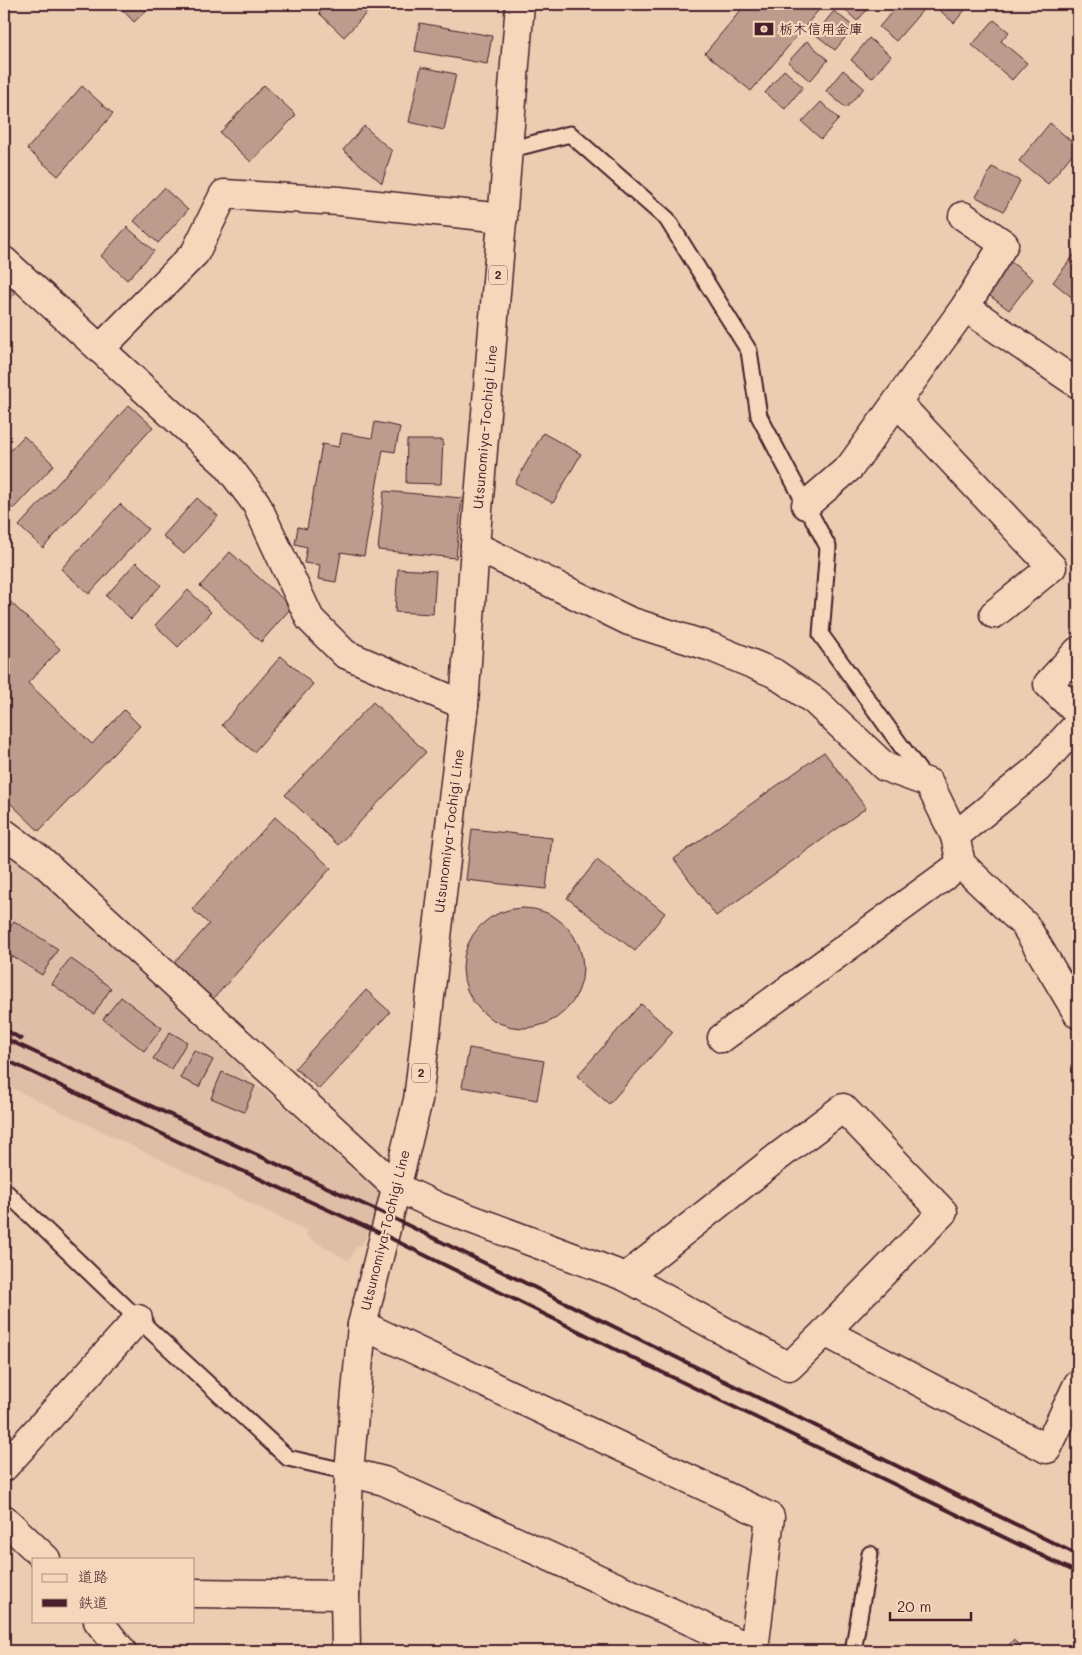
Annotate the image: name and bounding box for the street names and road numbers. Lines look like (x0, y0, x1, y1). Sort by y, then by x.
road number: 2 (489, 266, 507, 284)
street label: Utsunomiya-Tochigi Line (468, 344, 501, 510)
street label: Utsunomiya-Tochigi Line (429, 748, 468, 914)
road number: 2 (412, 1064, 430, 1082)
street label: Utsunomiya-Tochigi Line (355, 1148, 414, 1312)

